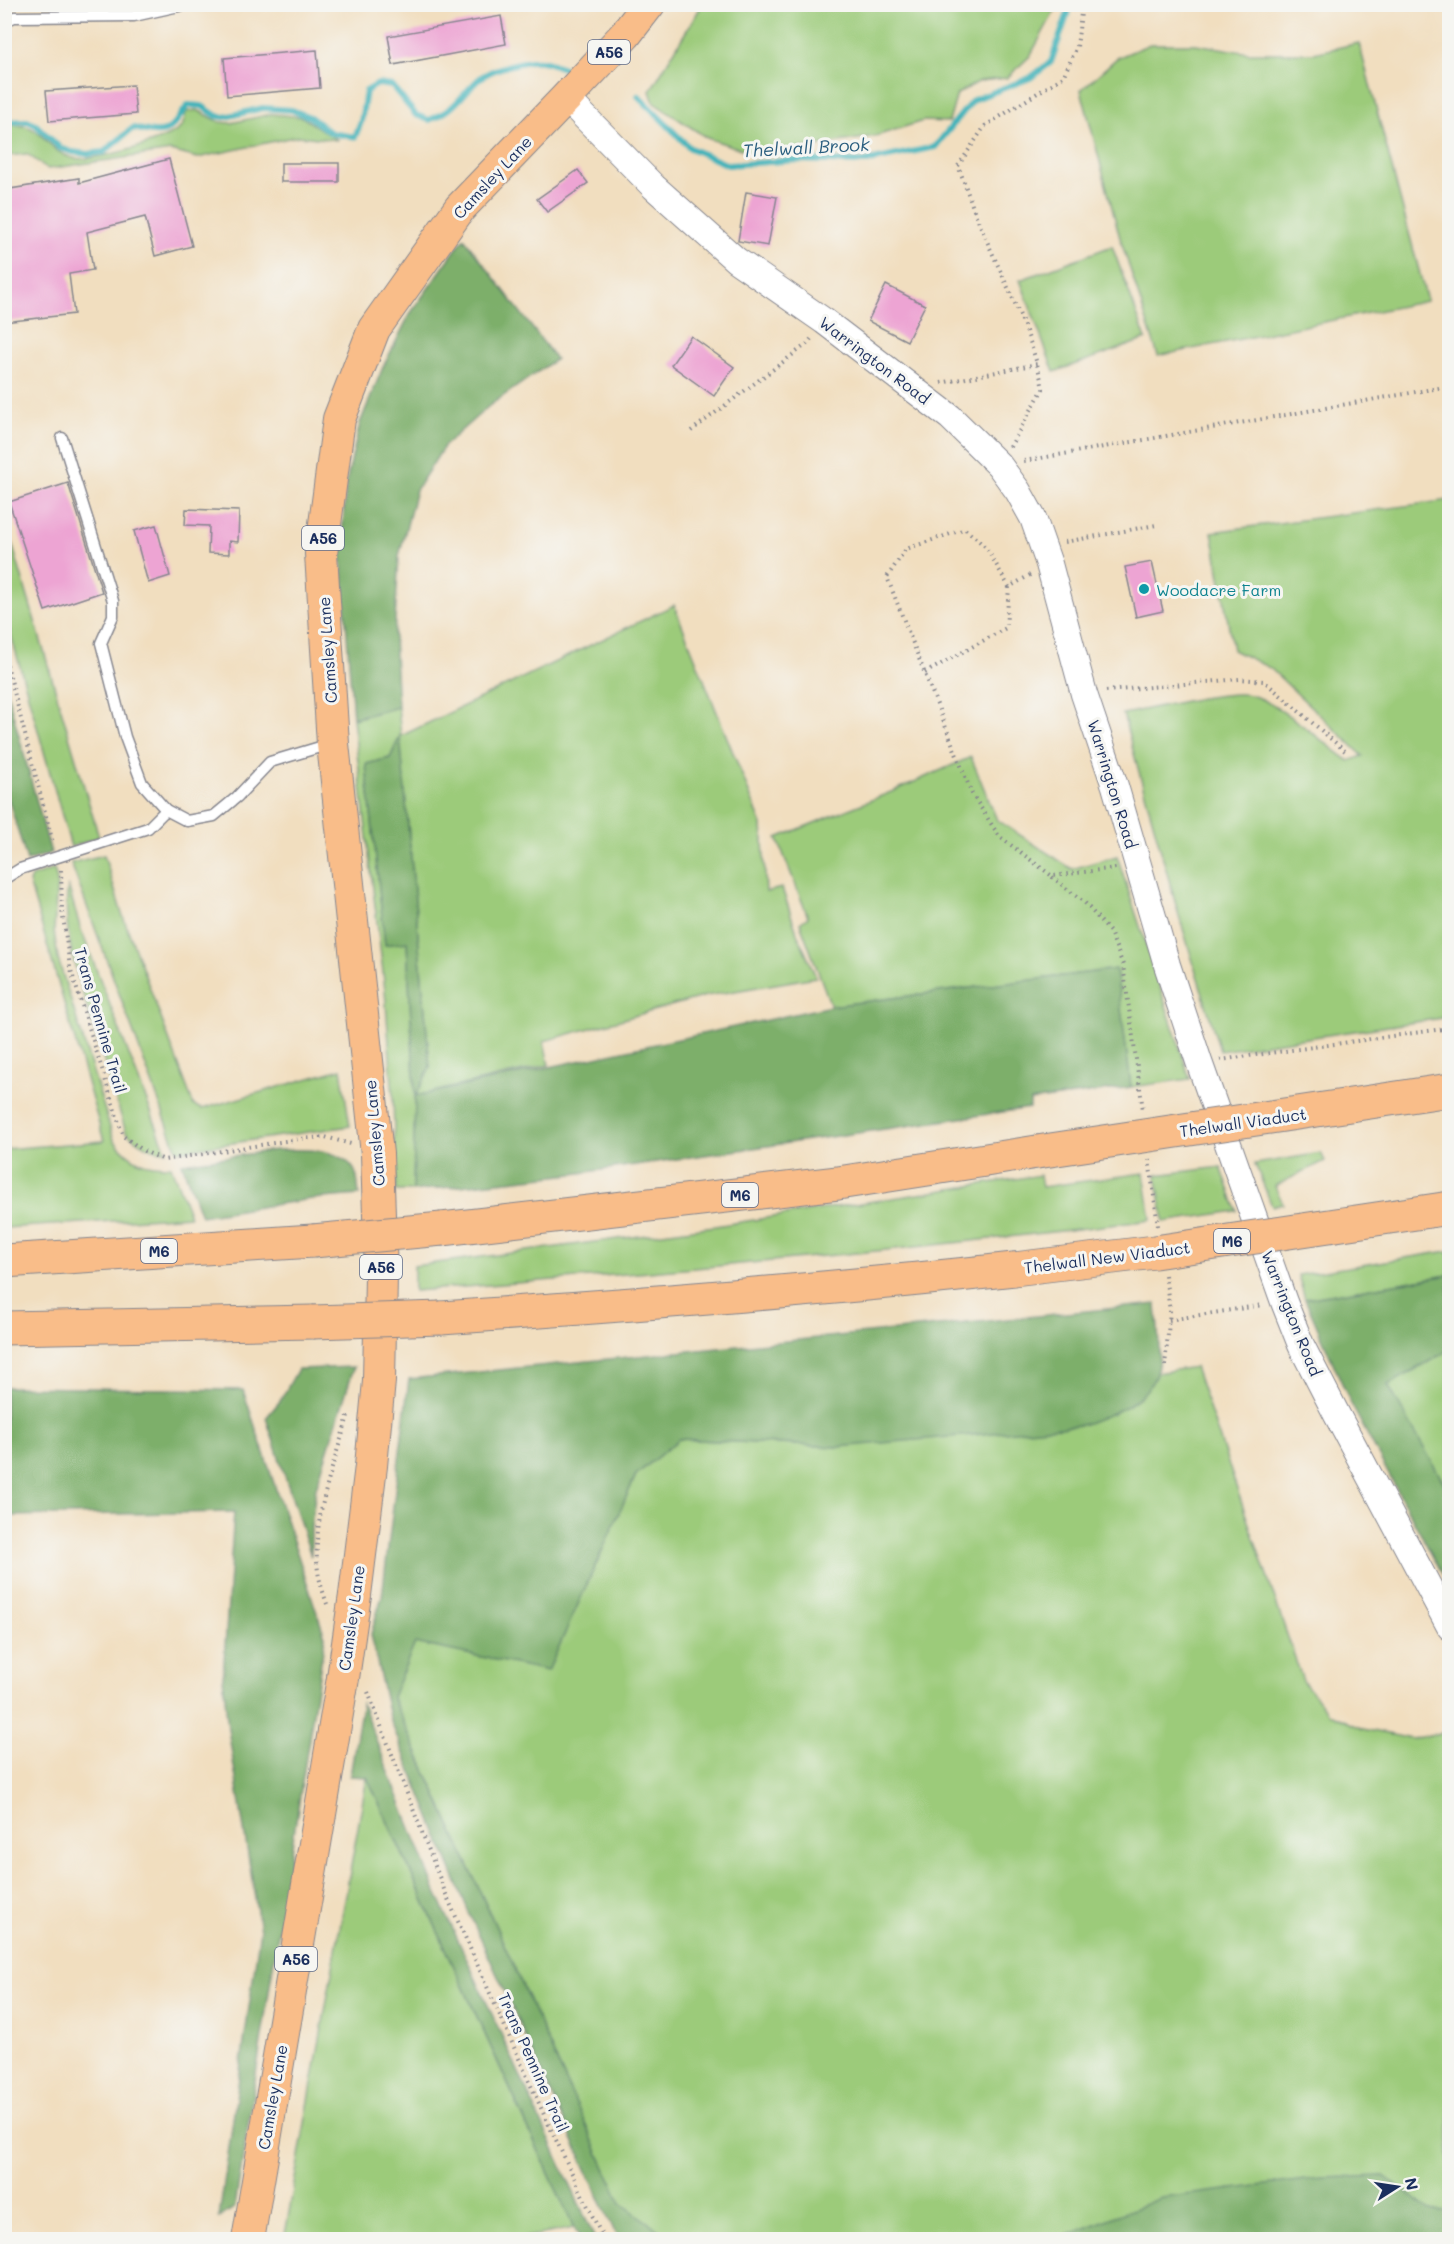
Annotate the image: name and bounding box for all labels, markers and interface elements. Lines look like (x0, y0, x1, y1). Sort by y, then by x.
road number: A56 (588, 40, 630, 64)
street label: Camsley Lane (448, 131, 536, 223)
water label: Thelwall Brook (742, 132, 870, 162)
street label: Warrington Road (815, 311, 935, 409)
road number: A56 (302, 526, 344, 550)
place label: Woodacre Farm (1156, 579, 1281, 600)
marker: Woodacre Farm (1137, 582, 1151, 596)
street label: Camsley Lane (313, 596, 341, 704)
street label: Warrington Road (1083, 717, 1143, 851)
street label: Trans Pennine Trail (70, 945, 132, 1095)
street label: Camsley Lane (359, 1079, 389, 1187)
street label: Thelwall Viaduct (1178, 1103, 1308, 1141)
road number: M6 (722, 1183, 758, 1207)
road number: M6 (1214, 1229, 1250, 1253)
street label: Thelwall New Viaduct (1023, 1236, 1191, 1278)
road number: M6 (141, 1239, 177, 1263)
street label: Warrington Road (1257, 1247, 1327, 1379)
road number: A56 (360, 1255, 402, 1279)
street label: Camsley Lane (333, 1564, 369, 1672)
road number: A56 (275, 1947, 317, 1971)
street label: Trans Pennine Trail (494, 1989, 574, 2135)
street label: Camsley Lane (252, 2043, 292, 2151)
north arrow (1367, 2157, 1427, 2217)
text: N (1401, 2176, 1424, 2192)

